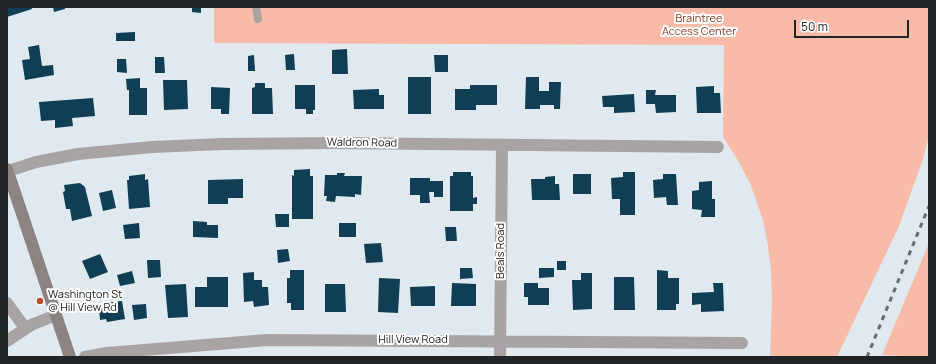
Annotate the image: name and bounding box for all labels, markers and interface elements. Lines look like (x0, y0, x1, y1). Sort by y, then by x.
park label: Braintree Access Center (662, 12, 736, 38)
scale bar (796, 12, 911, 38)
text: 50 m (801, 18, 828, 35)
street label: Waldron Road (327, 136, 397, 150)
street label: Beals Road (494, 223, 508, 279)
place label: Washington St @ Hill View Rd (48, 288, 122, 314)
marker: Washington St @ Hill View Rd (35, 296, 45, 306)
street label: Hill View Road (378, 333, 448, 347)

